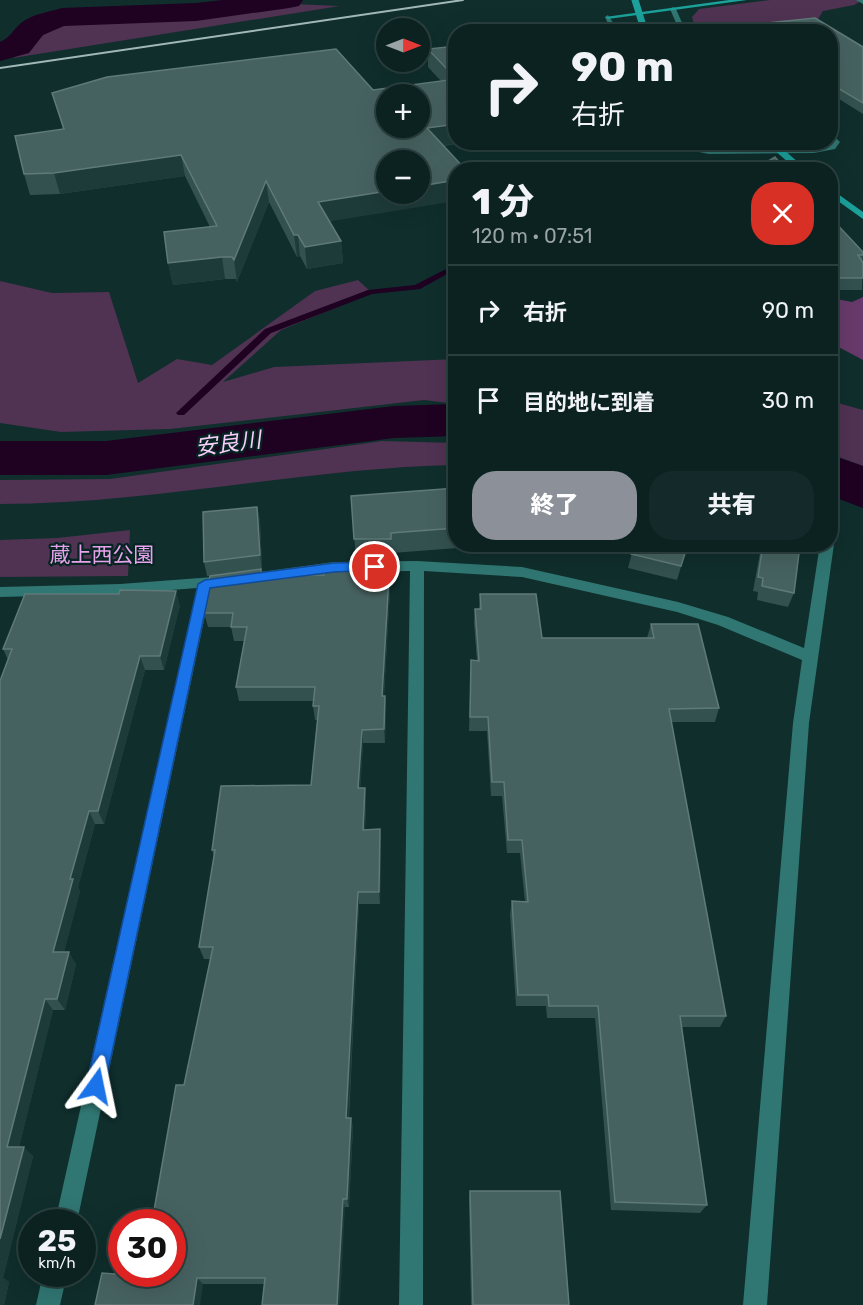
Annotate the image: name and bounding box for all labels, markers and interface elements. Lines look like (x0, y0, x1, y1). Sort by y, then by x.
north arrow (376, 18, 430, 72)
map controls (376, 18, 430, 204)
text: 90 m (571, 42, 674, 92)
icon: right (472, 48, 550, 126)
button: + (376, 84, 430, 138)
text: 右折 (571, 99, 625, 131)
button: − (376, 150, 430, 204)
text: 1 分 (472, 180, 534, 223)
button: close (751, 182, 814, 245)
text: 120 m · 07:51 (472, 224, 592, 248)
icon: right (472, 294, 505, 327)
text: 90 m (762, 297, 814, 324)
text: 右折 (523, 299, 567, 326)
icon: arrive (472, 384, 505, 417)
text: 30 m (762, 387, 814, 414)
text: 目的地に到着 (523, 389, 655, 416)
water label: 安良川 (194, 426, 264, 461)
button: 終了 (472, 471, 637, 540)
button: 共有 (649, 471, 814, 540)
pin (349, 541, 400, 592)
park label: 蔵上西公園 (50, 542, 155, 567)
icon: arrive (358, 550, 391, 583)
position arrow (64, 1054, 128, 1118)
speed limit sign: 30 (108, 1209, 186, 1287)
text: 25 (38, 1223, 76, 1259)
text: km/h (38, 1254, 76, 1272)

